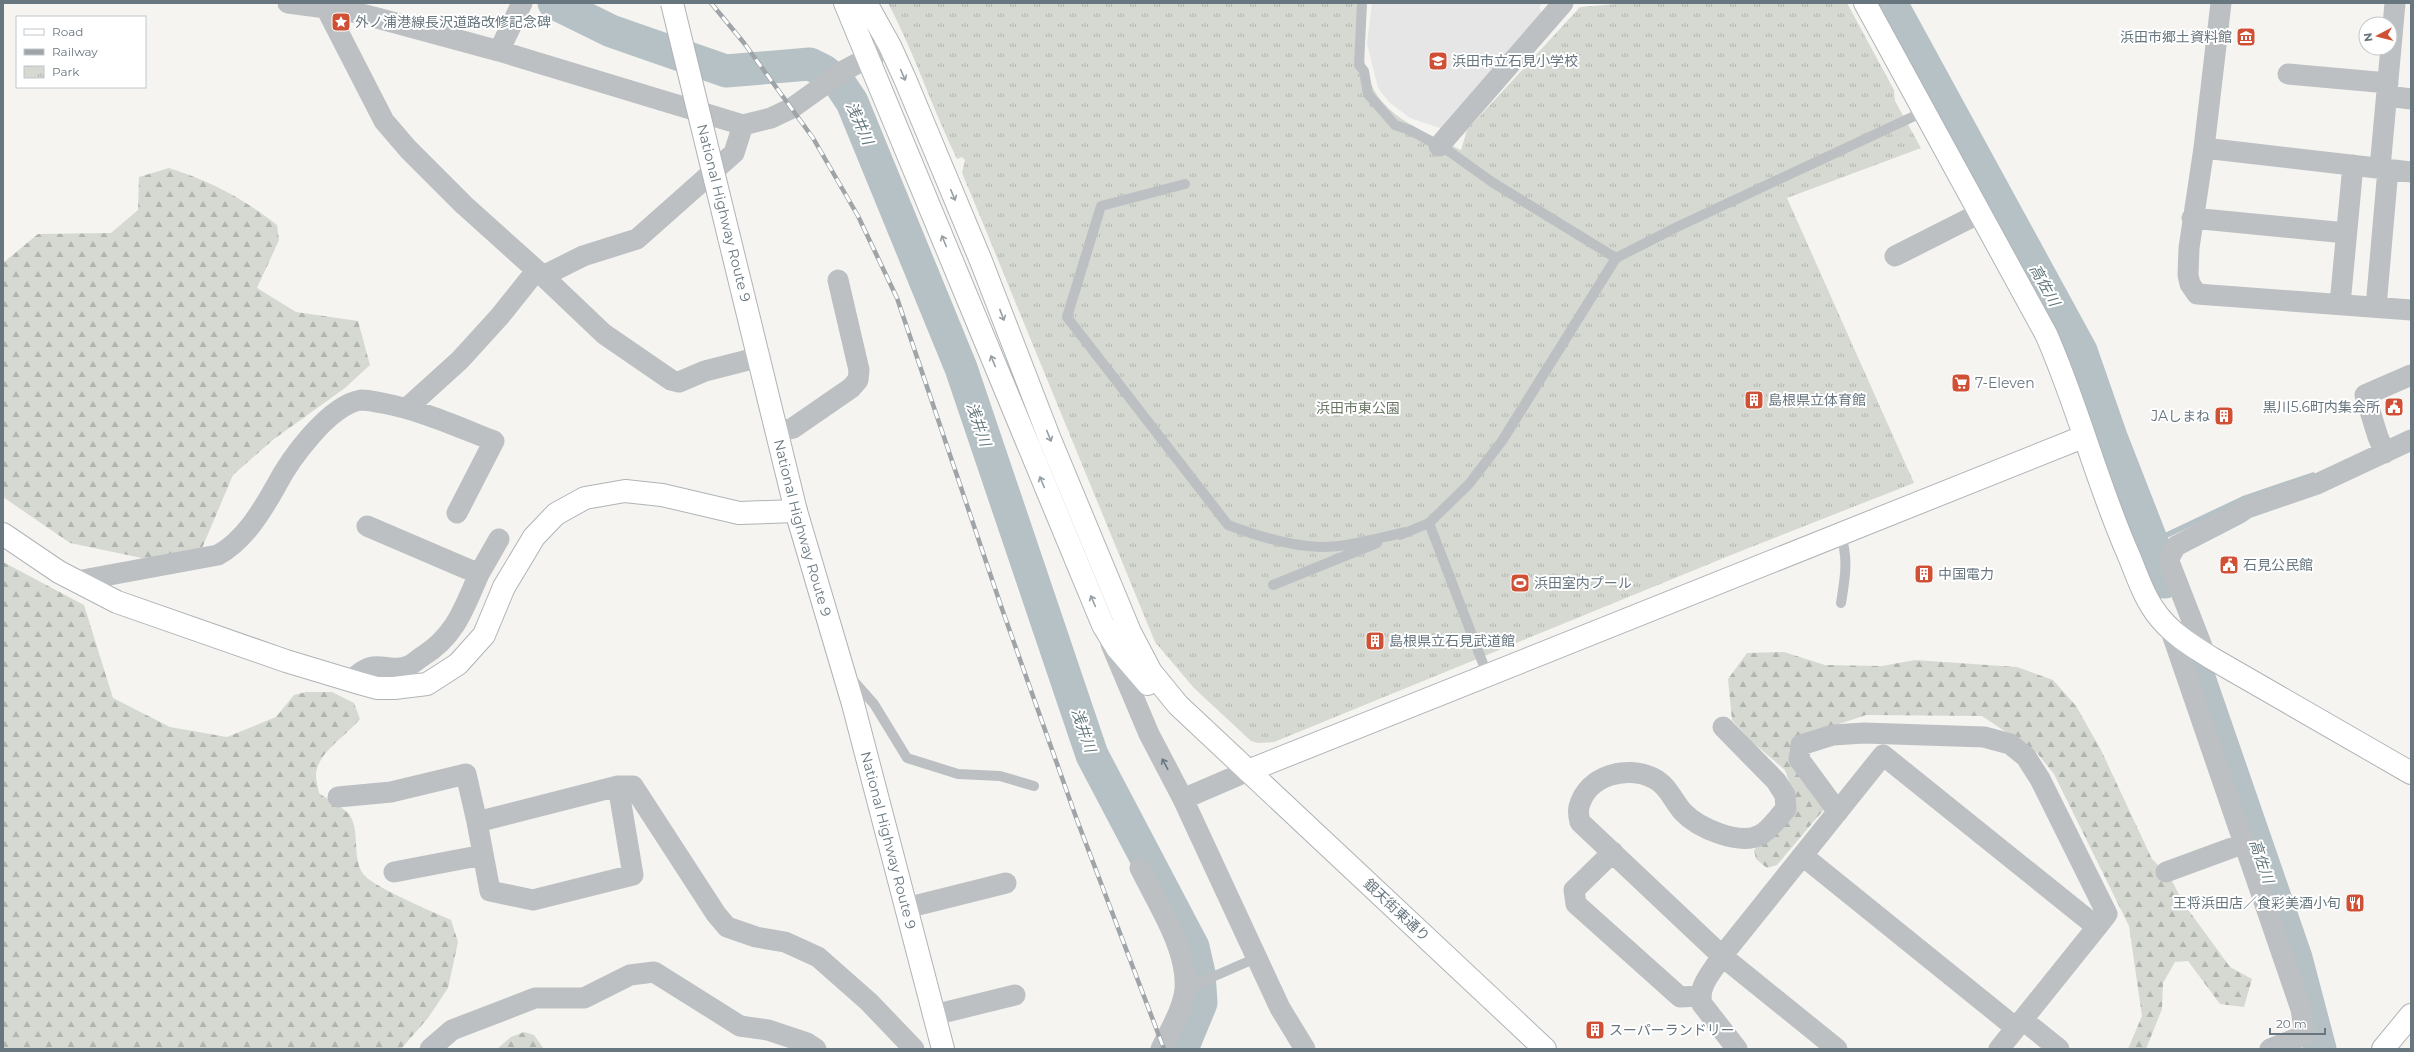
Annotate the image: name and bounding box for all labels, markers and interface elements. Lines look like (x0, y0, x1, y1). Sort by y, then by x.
place icon: 外ノ浦港線長沢道路改修記念碑 (330, 11, 352, 33)
place label: 外ノ浦港線長沢道路改修記念碑 (355, 13, 551, 31)
legend (16, 16, 146, 88)
north arrow (2358, 16, 2398, 56)
text: Road (52, 24, 83, 39)
museum icon: 浜田市郷土資料館 (2235, 26, 2257, 48)
place label: 浜田市郷土資料館 (2120, 28, 2232, 46)
text: N (2361, 32, 2376, 42)
text: Railway (52, 44, 98, 59)
school or university icon: 浜田市立石見小学校 (1427, 50, 1449, 72)
place label: 浜田市立石見小学校 (1452, 52, 1578, 70)
text: Park (52, 64, 80, 79)
one-way arrow (900, 69, 907, 81)
water label: 浅井川 (842, 99, 879, 149)
street label: National Highway Route 9 (693, 122, 755, 304)
one-way arrow (950, 188, 958, 200)
one-way arrow (940, 235, 947, 247)
water label: 高佐川 (2026, 261, 2065, 311)
one-way arrow (999, 309, 1007, 321)
one-way arrow (988, 356, 996, 368)
supermarket icon: 7-Eleven (1950, 372, 1972, 394)
place label: 7-Eleven (1975, 374, 2035, 392)
building icon: 島根県立体育館 (1743, 389, 1765, 411)
place label: 島根県立体育館 (1768, 391, 1866, 409)
public building icon: 黒川5.6町内集会所 (2383, 396, 2405, 418)
place label: 黒川5.6町内集会所 (2263, 398, 2380, 416)
park label: 浜田市東公園 (1316, 399, 1400, 417)
water label: 浅井川 (963, 400, 996, 450)
building icon: JAしまね (2213, 405, 2235, 427)
place label: JAしまね (2150, 407, 2210, 425)
one-way arrow (1046, 430, 1054, 442)
street label: National Highway Route 9 (770, 437, 836, 618)
one-way arrow (1038, 476, 1045, 488)
public building icon: 石見公民館 (2218, 554, 2240, 576)
place label: 石見公民館 (2243, 556, 2313, 574)
building icon: 中国電力 (1913, 563, 1935, 585)
place label: 中国電力 (1938, 565, 1994, 583)
sports icon: 浜田室内プール (1509, 572, 1531, 594)
place label: 浜田室内プール (1534, 574, 1632, 592)
one-way arrow (1088, 596, 1096, 608)
building icon: 島根県立石見武道館 (1364, 630, 1386, 652)
place label: 島根県立石見武道館 (1389, 632, 1515, 650)
water label: 浅井川 (1068, 706, 1101, 756)
street label: National Highway Route 9 (857, 749, 920, 931)
one-way arrow (1161, 758, 1168, 770)
water label: 高佐川 (2246, 837, 2279, 887)
street label: 銀天街東通り (1360, 875, 1434, 945)
restaurant icon: 王将浜田店／食彩美酒小旬 (2344, 892, 2366, 914)
place label: 王将浜田店／食彩美酒小旬 (2173, 894, 2341, 912)
scale bar (2270, 1010, 2325, 1036)
text: 20 m (2276, 1016, 2307, 1031)
building icon: スーパーランドリー (1584, 1019, 1606, 1041)
place label: スーパーランドリー (1609, 1021, 1735, 1039)

